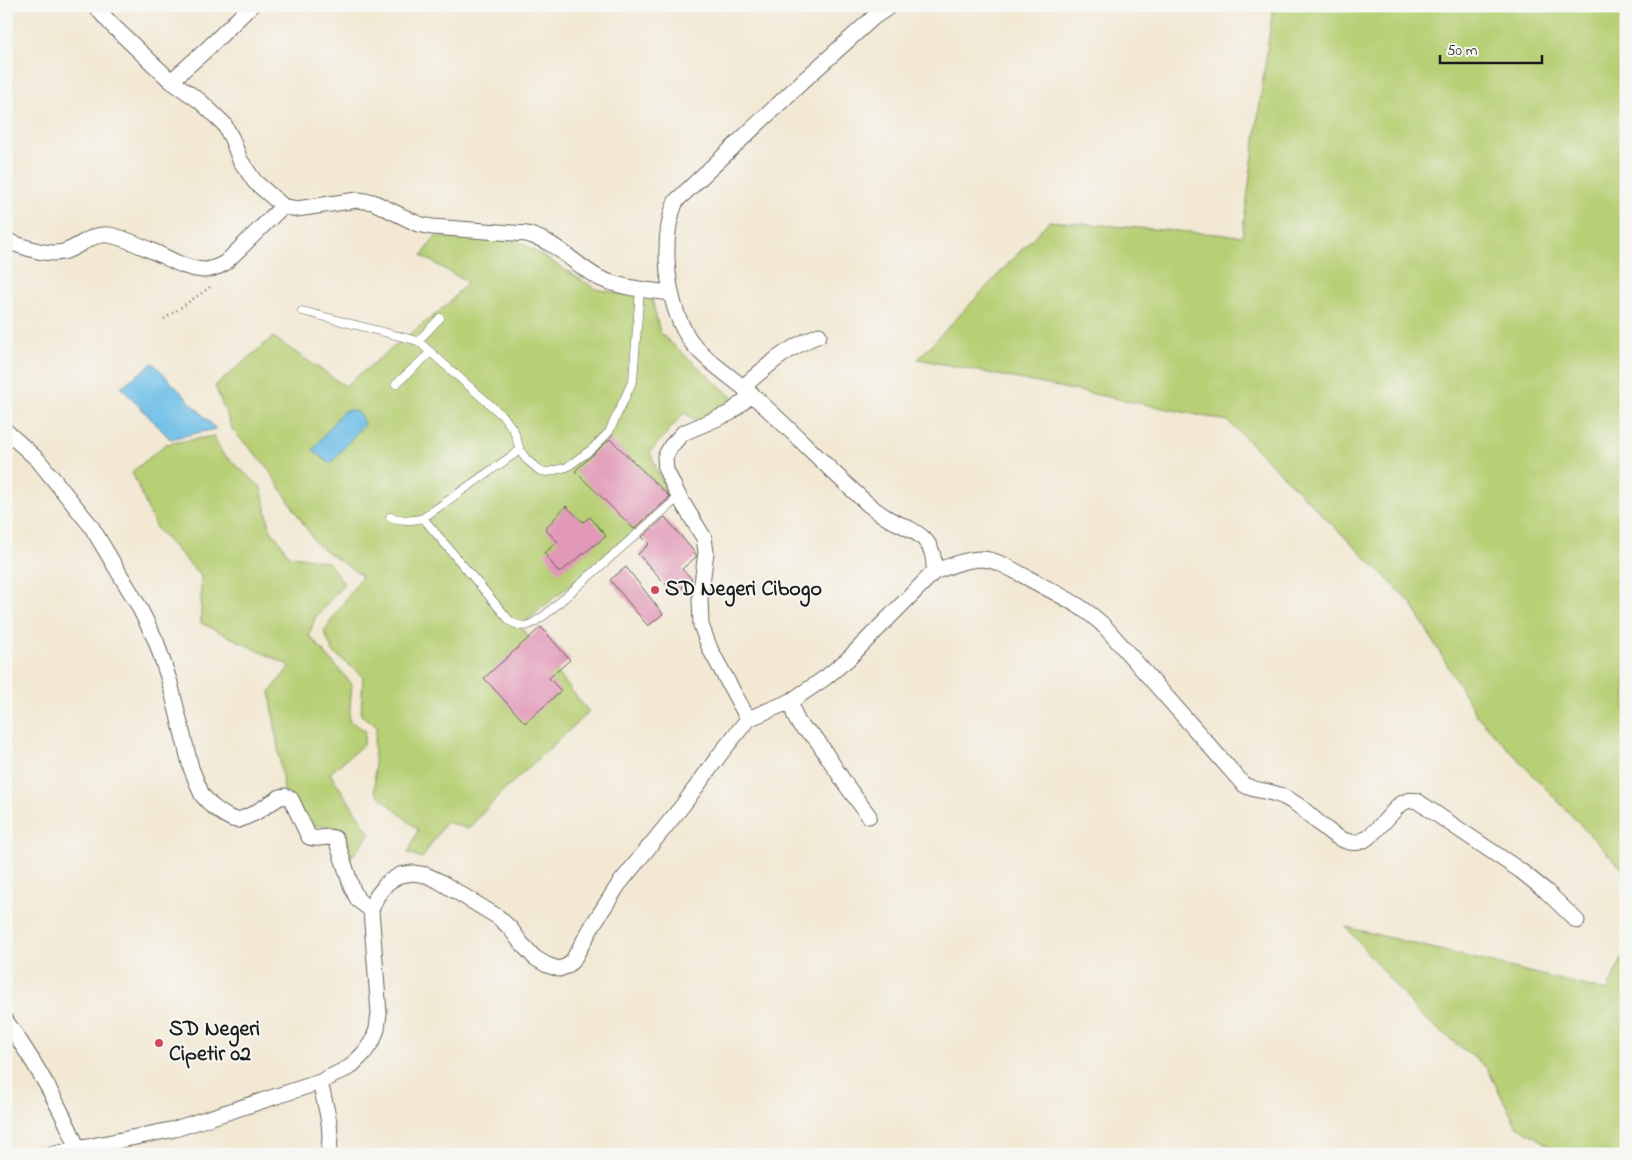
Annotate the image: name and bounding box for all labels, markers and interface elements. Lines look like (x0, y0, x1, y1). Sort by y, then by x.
scale bar (1440, 32, 1542, 64)
text: 50 m (1447, 40, 1478, 62)
place label: SD Negeri Cibogo (665, 574, 822, 607)
marker: SD Negeri Cibogo (649, 584, 661, 596)
place label: SD Negeri Cipetir 02 (169, 1014, 260, 1071)
marker: SD Negeri Cipetir 02 (153, 1037, 165, 1049)

